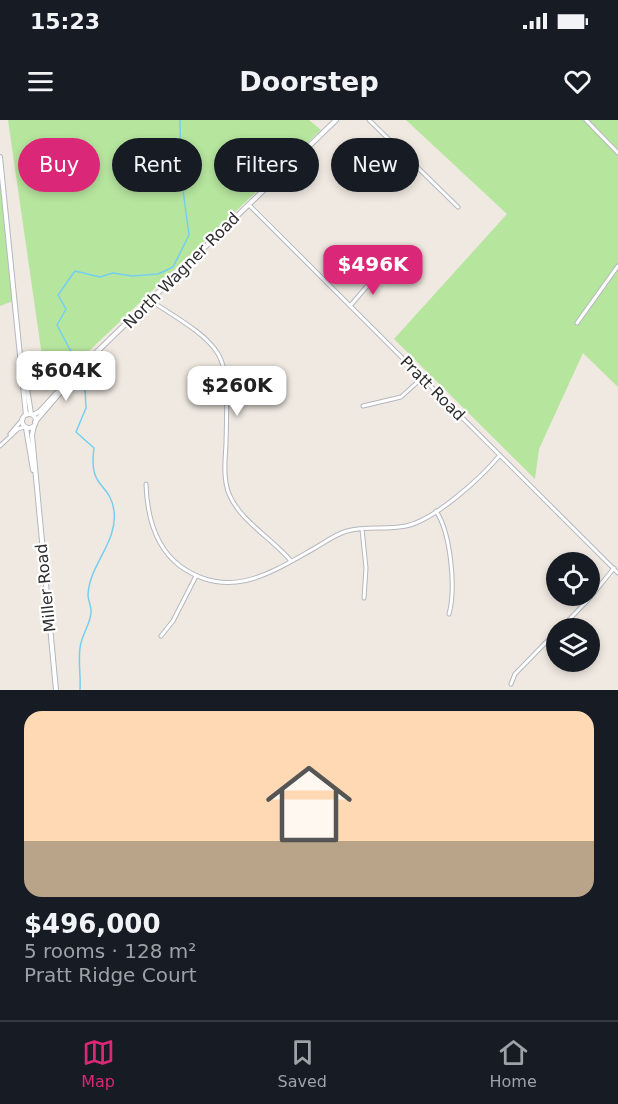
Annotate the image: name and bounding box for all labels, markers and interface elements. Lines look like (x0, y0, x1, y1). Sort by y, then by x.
text: 15:23 (30, 9, 100, 34)
icon: menu (24, 65, 57, 98)
icon: heart (561, 65, 594, 98)
text: Doorstep (239, 66, 379, 97)
chip: Buy (18, 138, 100, 192)
chip: Rent (112, 138, 202, 192)
chip: Filters (214, 138, 319, 192)
chip: New (331, 138, 419, 192)
street label: North Wagner Road (119, 208, 243, 332)
pin: $496K (331, 245, 415, 296)
text: $496K (337, 252, 409, 276)
pin: $604K (24, 351, 108, 402)
street label: Pratt Road (396, 352, 469, 425)
text: $604K (30, 358, 102, 382)
pin: $260K (195, 366, 279, 417)
text: $260K (201, 373, 273, 397)
street label: Miller Road (31, 543, 60, 633)
map controls (546, 552, 600, 672)
button: locate (546, 552, 600, 606)
button: layers (546, 618, 600, 672)
icon: home (255, 750, 363, 858)
text: $496,000 (24, 909, 161, 939)
text: 5 rooms · 128 m² (24, 939, 196, 963)
text: Pratt Ridge Court (24, 963, 197, 987)
tab: Map (81, 1036, 115, 1091)
tab: Saved (278, 1036, 327, 1091)
tab: Home (489, 1036, 537, 1091)

